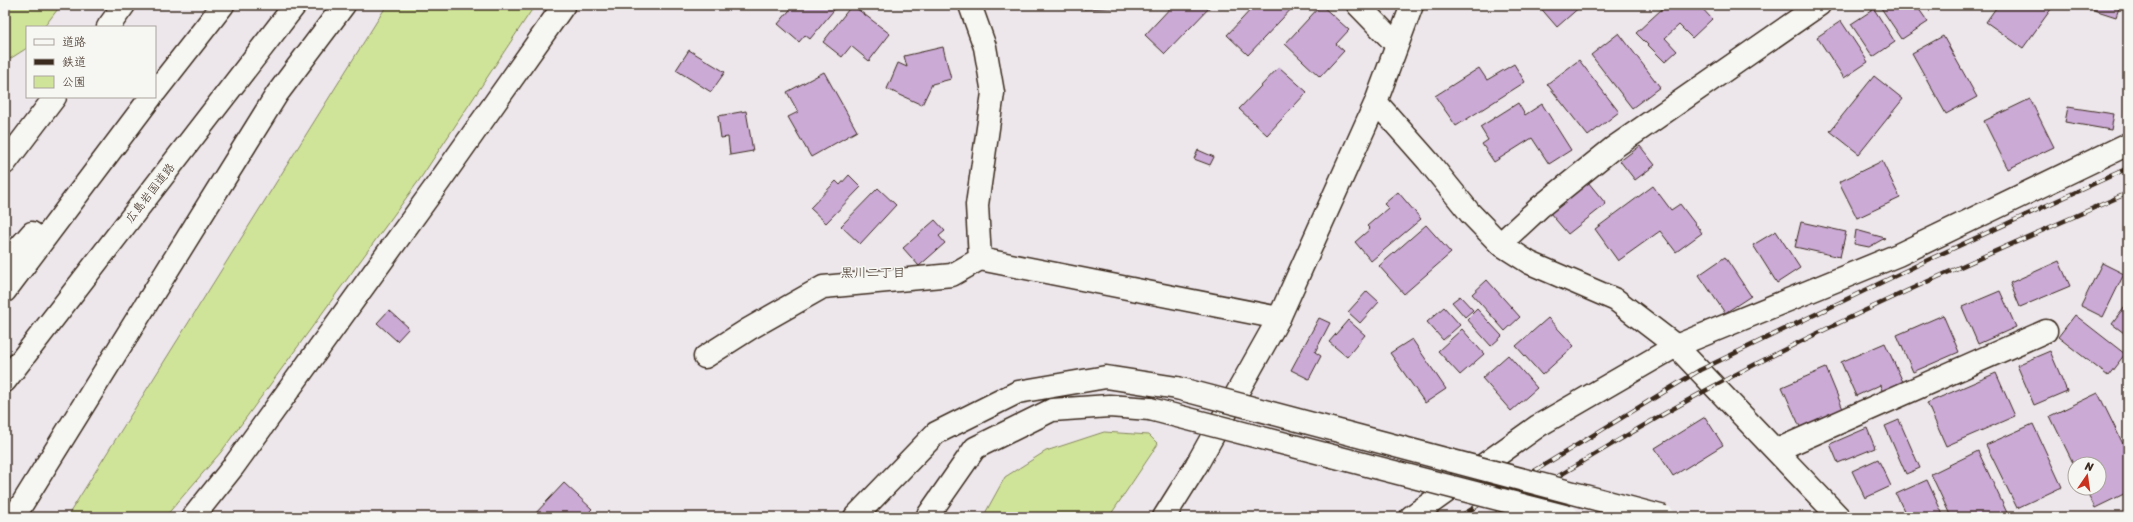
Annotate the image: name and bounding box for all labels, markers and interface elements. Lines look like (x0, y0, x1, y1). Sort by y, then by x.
legend (26, 26, 156, 98)
text: 道路 (62, 31, 86, 53)
text: 鉄道 (62, 51, 86, 73)
text: 公園 (62, 71, 86, 93)
street label: 広島岩国道路 (119, 158, 181, 228)
district label: 黒川二丁目 (840, 261, 906, 284)
north arrow (2067, 456, 2107, 496)
text: N (2082, 456, 2095, 477)

